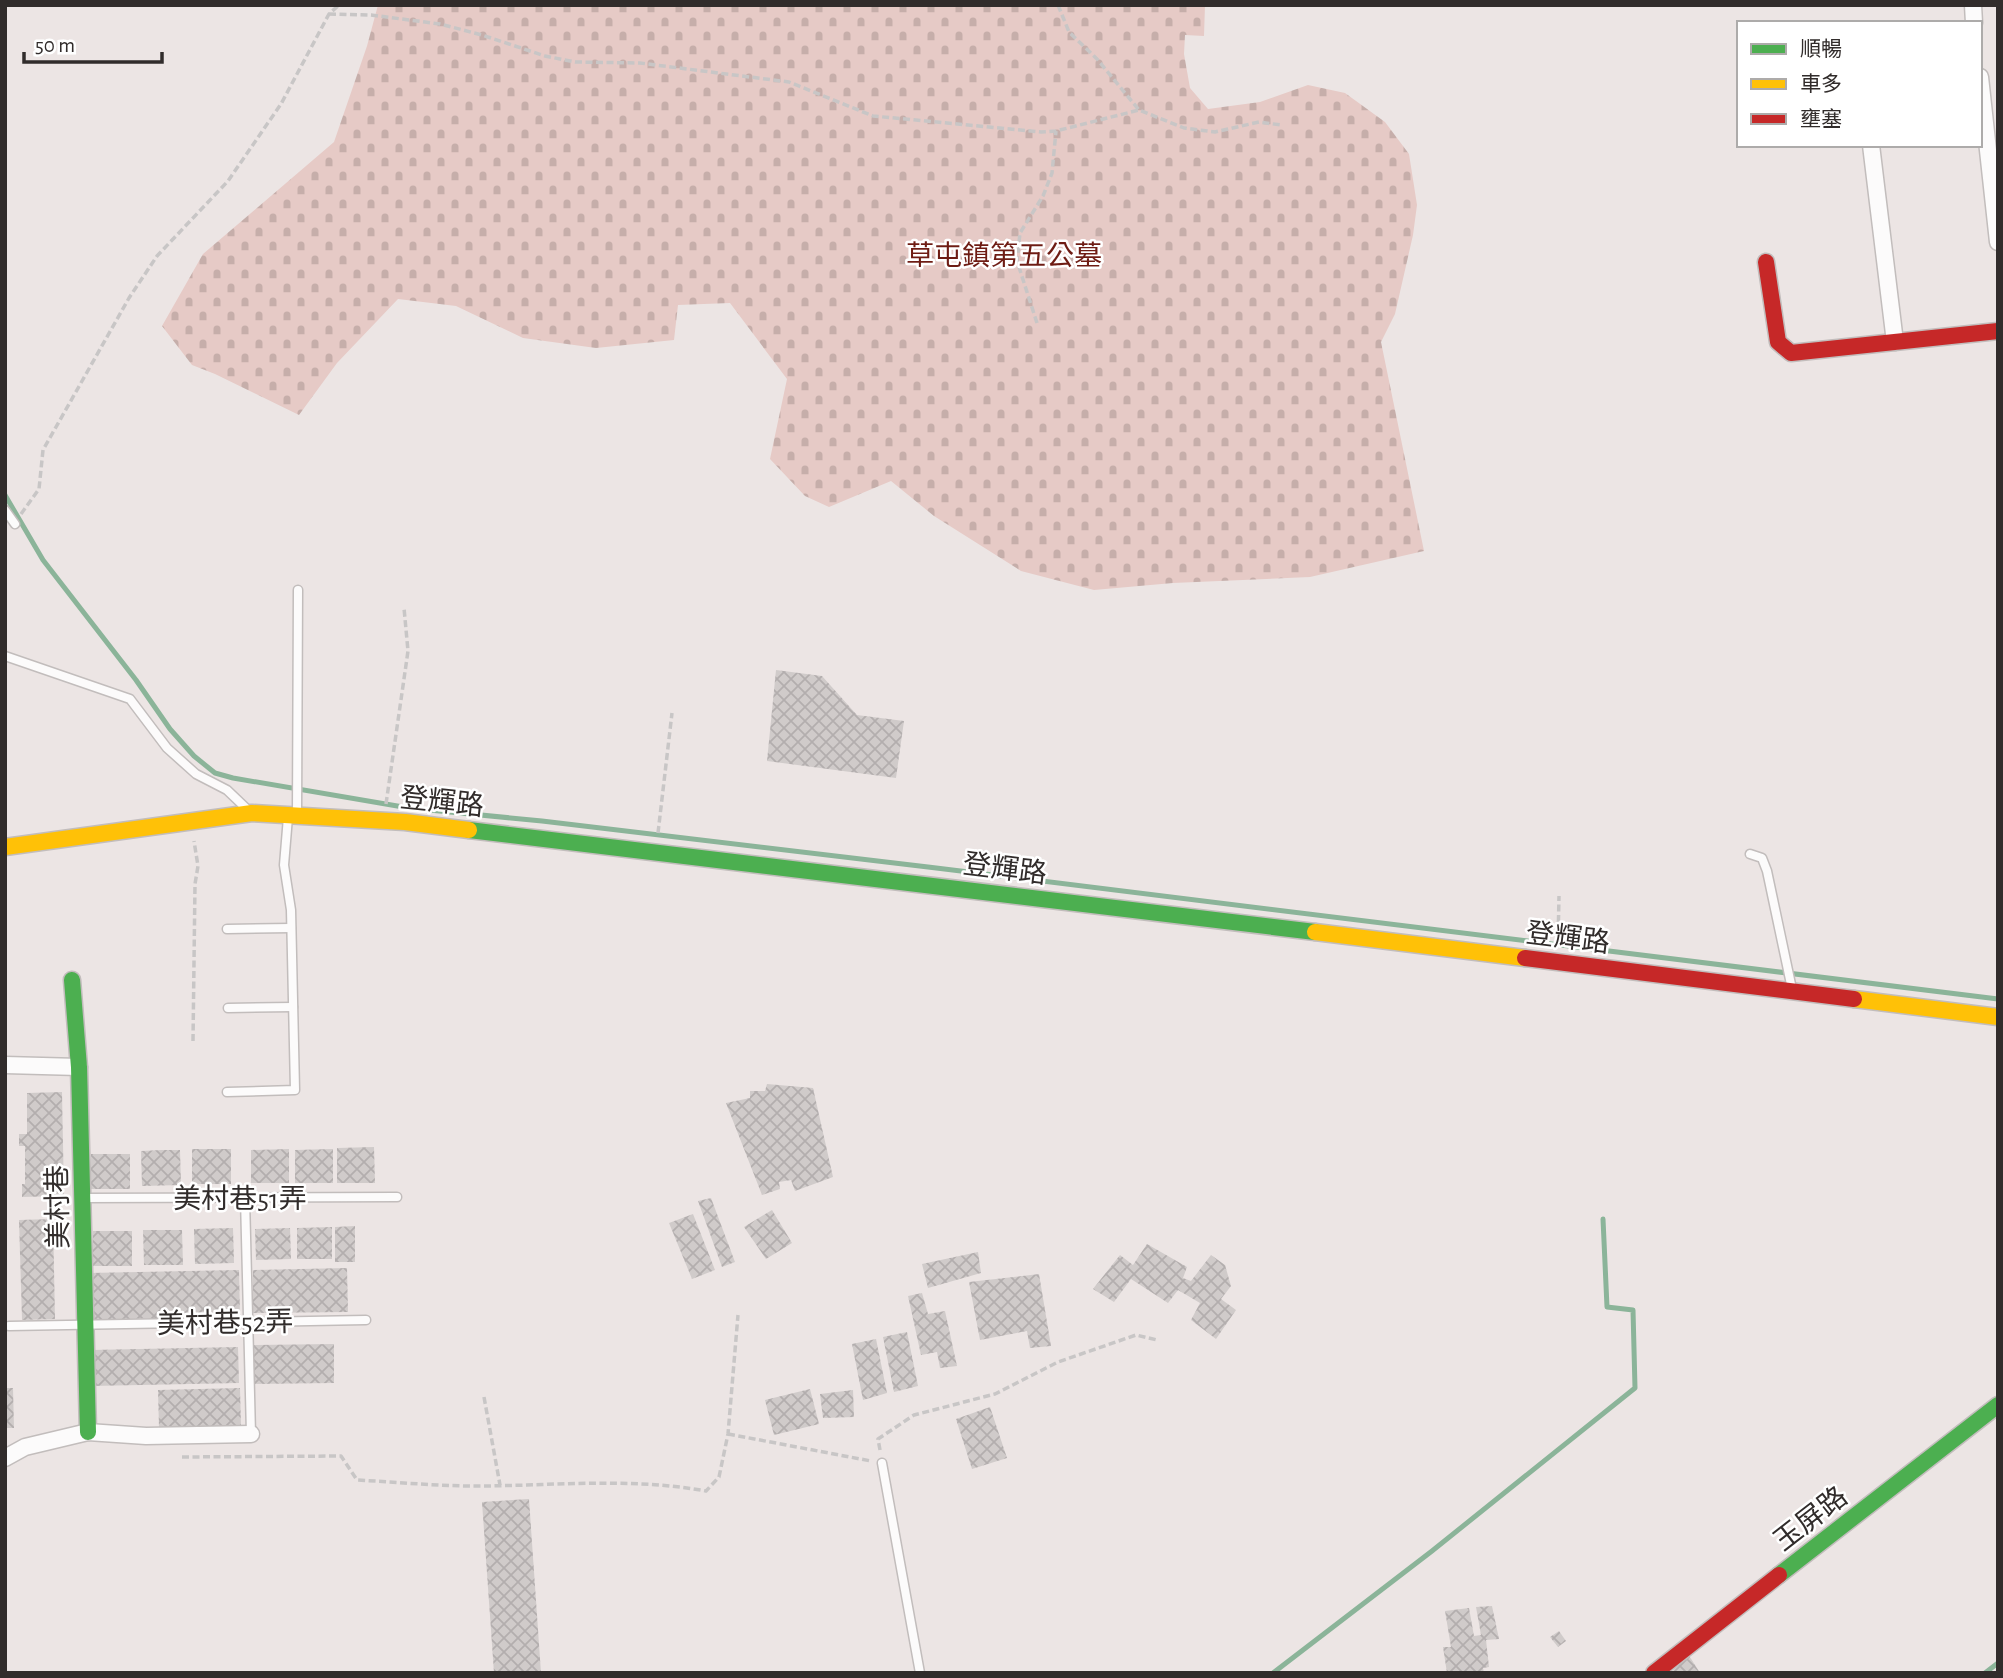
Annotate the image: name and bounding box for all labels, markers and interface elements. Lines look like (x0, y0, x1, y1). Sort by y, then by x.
scale bar (24, 21, 163, 65)
legend (1737, 21, 1982, 147)
text: 50 m (35, 35, 75, 56)
text: 順暢 (1800, 38, 1842, 60)
text: 車多 (1800, 73, 1842, 95)
text: 壅塞 (1800, 108, 1842, 130)
park label: 草屯鎮第五公墓 (906, 241, 1102, 271)
street label: 登輝路 (399, 783, 485, 821)
street label: 登輝路 (961, 849, 1048, 889)
street label: 登輝路 (1524, 918, 1611, 958)
street label: 美村巷 (42, 1165, 74, 1249)
street label: 美村巷51弄 (173, 1184, 307, 1214)
street label: 美村巷52弄 (157, 1307, 293, 1339)
street label: 玉屏路 (1768, 1481, 1853, 1556)

